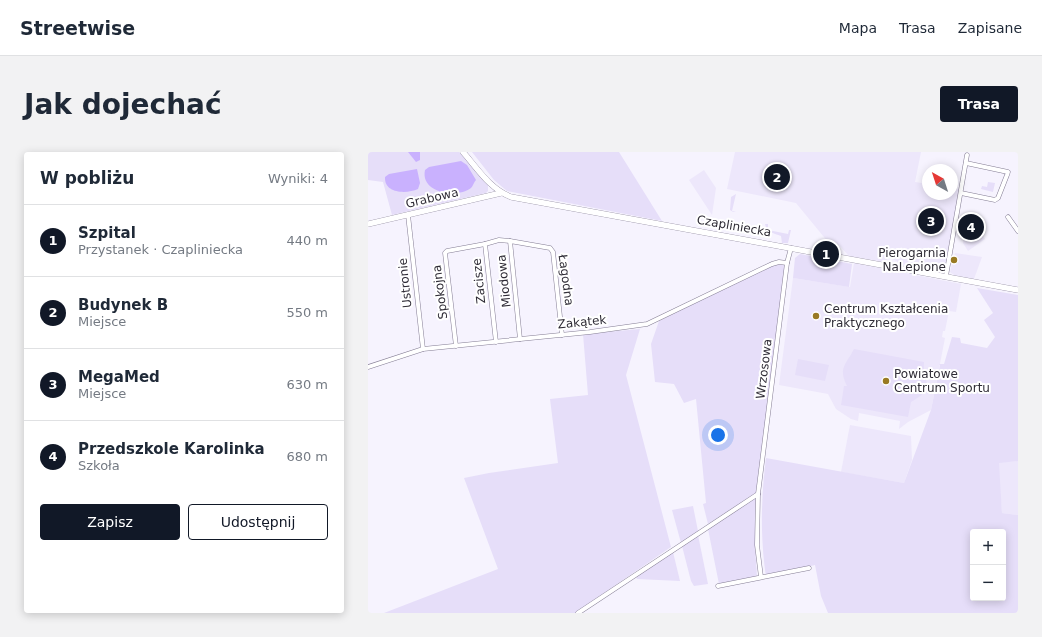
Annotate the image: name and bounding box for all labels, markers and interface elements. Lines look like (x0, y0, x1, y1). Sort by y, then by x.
text: Streetwise (20, 17, 135, 39)
text: Mapa (839, 20, 877, 36)
text: Trasa (899, 20, 936, 36)
text: Zapisane (958, 20, 1022, 36)
button: Trasa (940, 86, 1018, 122)
text: Jak dojechać (24, 88, 222, 121)
pin: 2 (764, 162, 790, 192)
north arrow (922, 164, 958, 200)
text: W pobliżu (40, 168, 134, 188)
text: Wyniki: 4 (268, 171, 328, 186)
street label: Grabowa (404, 185, 460, 211)
pin: 3 (918, 206, 944, 236)
pin: 4 (958, 212, 984, 242)
street label: Czapliniecka (696, 213, 772, 239)
text: Szpital (78, 224, 136, 242)
text: 1 (48, 233, 58, 248)
text: 440 m (286, 233, 328, 248)
pin: 1 (813, 239, 839, 269)
text: Przystanek · Czapliniecka (78, 242, 243, 257)
place label: Pierogarnia NaLepione (878, 246, 946, 274)
street label: Łagodna (555, 252, 577, 307)
street label: Miodowa (494, 254, 514, 308)
marker: Pierogarnia NaLepione (949, 255, 959, 265)
street label: Ustronie (395, 257, 415, 309)
street label: Zacisze (470, 258, 488, 304)
street label: Spokojna (430, 264, 450, 320)
text: Budynek B (78, 296, 168, 314)
place label: Centrum Kształcenia Praktycznego (824, 302, 948, 330)
text: 2 (48, 305, 58, 320)
text: 550 m (286, 305, 328, 320)
marker: Centrum Kształcenia Praktycznego (811, 311, 821, 321)
street label: Zakątek (557, 312, 607, 332)
text: Miejsce (78, 314, 126, 329)
street label: Wrzosowa (753, 338, 775, 400)
place label: Powiatowe Centrum Sportu (894, 367, 990, 395)
text: MegaMed (78, 368, 160, 386)
marker: Powiatowe Centrum Sportu (881, 376, 891, 386)
text: 3 (48, 377, 58, 392)
text: 630 m (286, 377, 328, 392)
text: Miejsce (78, 386, 126, 401)
your location (708, 425, 728, 445)
text: Przedszkole Karolinka (78, 440, 265, 458)
text: 4 (48, 449, 58, 464)
text: 680 m (286, 449, 328, 464)
text: Szkoła (78, 458, 120, 473)
button: Zapisz (40, 504, 180, 540)
button: Udostępnij (188, 504, 328, 540)
map controls (970, 529, 1006, 601)
button: + (970, 529, 1006, 565)
button: − (970, 565, 1006, 601)

